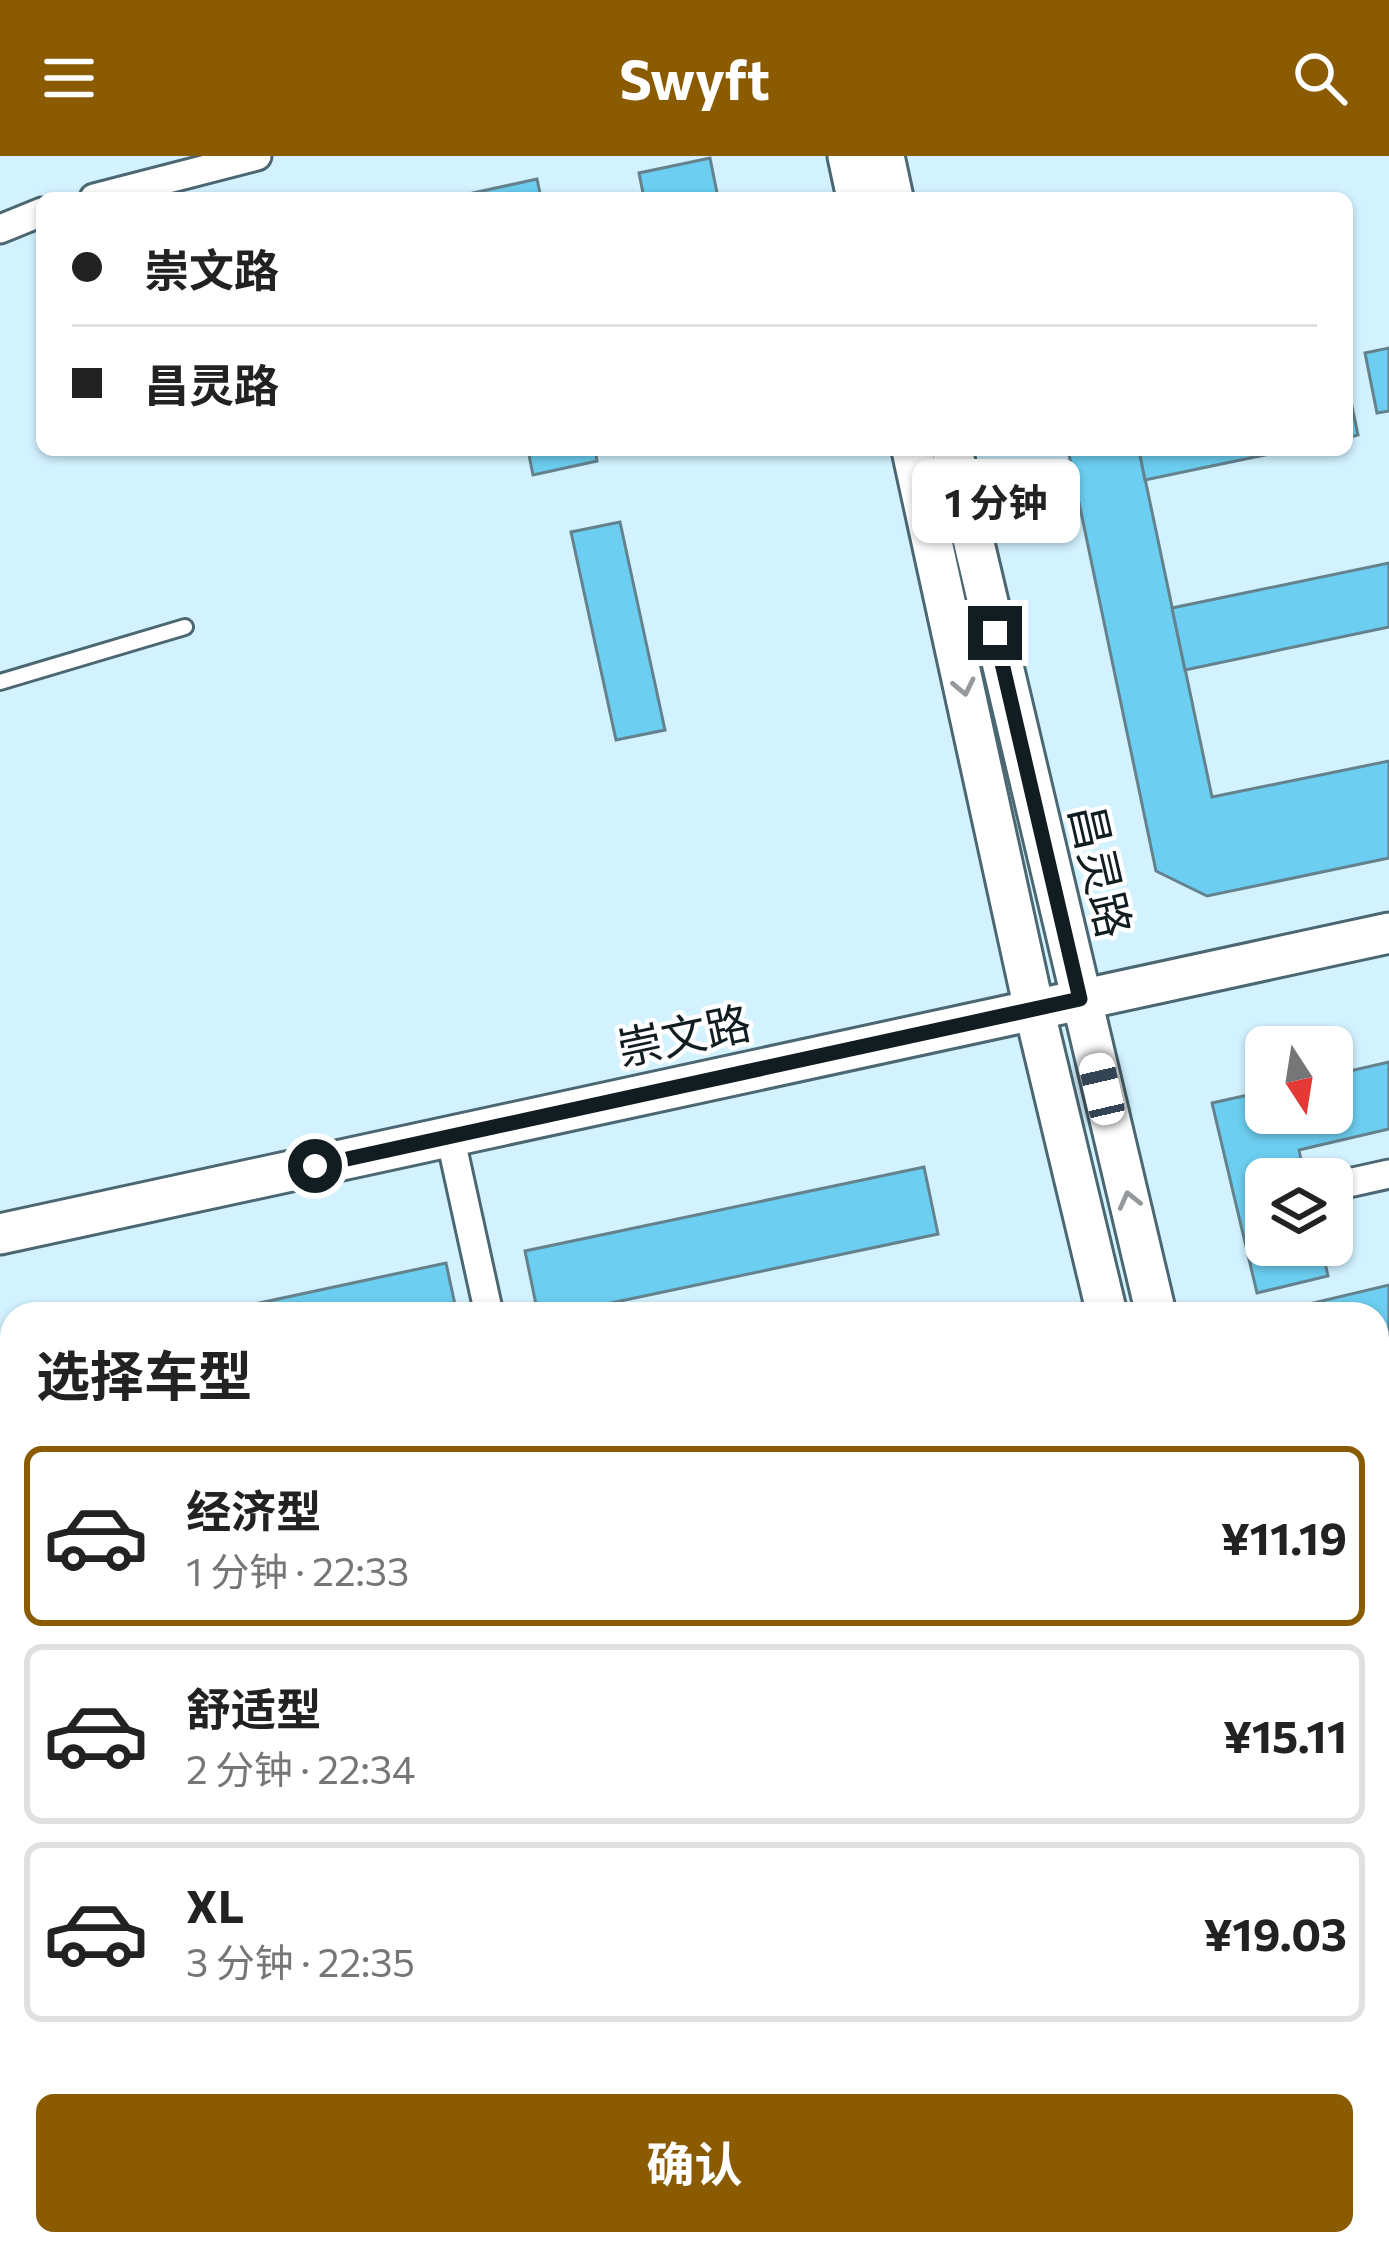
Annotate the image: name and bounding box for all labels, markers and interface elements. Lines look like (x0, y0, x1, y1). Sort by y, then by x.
icon: menu (36, 45, 102, 111)
text: Swyft (619, 45, 770, 111)
icon: search (1287, 45, 1353, 111)
text: 崇文路 (144, 241, 279, 296)
text: 昌灵路 (144, 356, 279, 411)
callout: 1 分钟 (911, 459, 1079, 543)
text: 1 分钟 (944, 477, 1048, 525)
route end (968, 606, 1022, 660)
one-way arrow (950, 677, 975, 697)
street label: 昌灵路 (1060, 798, 1144, 942)
street label: 崇文路 (612, 993, 755, 1074)
north arrow (1245, 1026, 1353, 1134)
map controls (1245, 1026, 1353, 1266)
car (1076, 1050, 1128, 1128)
route start (288, 1139, 342, 1193)
button: layers (1245, 1158, 1353, 1266)
one-way arrow (1118, 1191, 1143, 1211)
text: 选择车型 (36, 1341, 252, 1407)
icon: car (42, 1482, 150, 1590)
text: 经济型 (186, 1482, 321, 1537)
text: ¥11.19 (1221, 1509, 1347, 1564)
text: 1 分钟 · 22:33 (186, 1546, 409, 1594)
icon: car (42, 1680, 150, 1788)
text: 舒适型 (186, 1680, 321, 1735)
text: ¥15.11 (1223, 1707, 1347, 1762)
text: 2 分钟 · 22:34 (186, 1744, 415, 1792)
text: XL (186, 1877, 244, 1932)
icon: car (42, 1878, 150, 1986)
text: ¥19.03 (1204, 1905, 1347, 1960)
text: 3 分钟 · 22:35 (186, 1937, 415, 1985)
button: 确认 (36, 2094, 1353, 2232)

